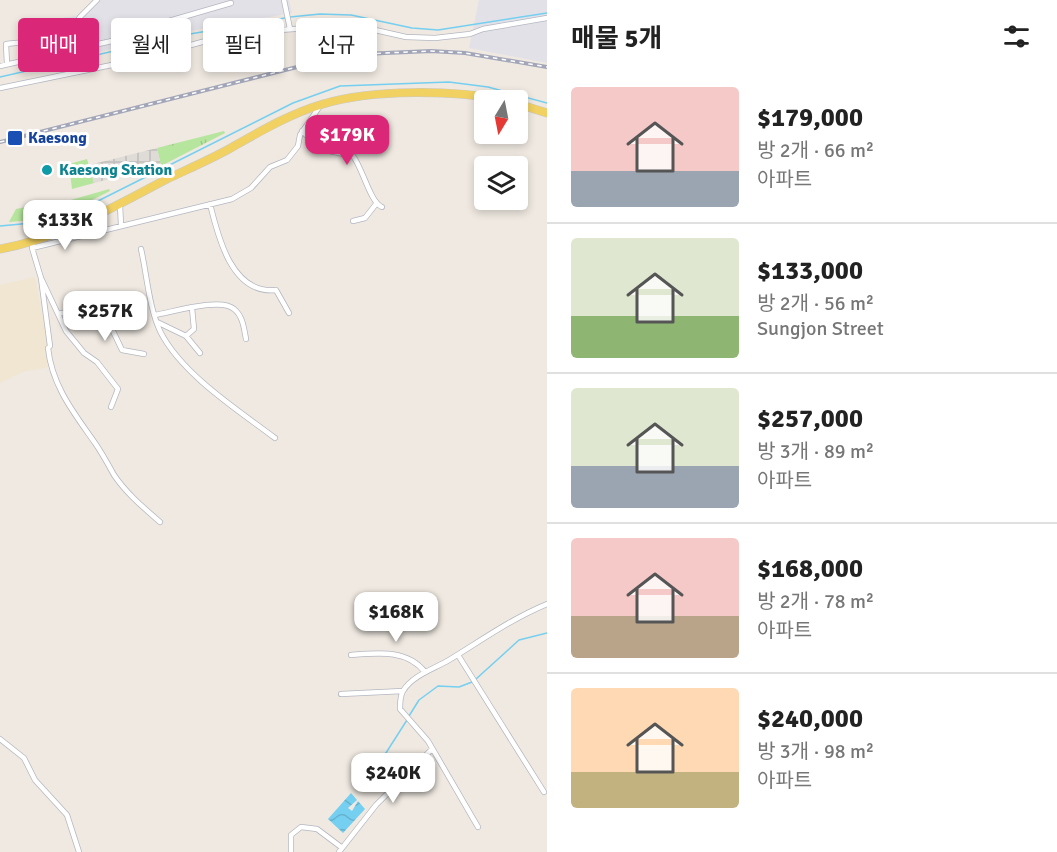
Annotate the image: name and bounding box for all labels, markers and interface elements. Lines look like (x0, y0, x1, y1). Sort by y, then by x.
chip: 매매 (18, 18, 99, 72)
chip: 월세 (111, 18, 191, 72)
chip: 필터 (203, 18, 284, 72)
chip: 신규 (296, 18, 377, 72)
icon: filters (1000, 20, 1033, 53)
text: 매물 5개 (571, 23, 663, 55)
north arrow (474, 90, 528, 144)
map controls (474, 90, 528, 210)
text: $179,000 (757, 102, 863, 134)
icon: home (619, 111, 691, 183)
pin: $179K (305, 115, 389, 166)
text: $179K (319, 122, 375, 147)
place label: Kaesong (28, 128, 87, 148)
marker: Kaesong (6, 129, 24, 147)
text: 방 2개 · 66 m² (757, 138, 874, 163)
button: layers (474, 156, 528, 210)
place label: Kaesong Station (59, 160, 172, 180)
marker: Kaesong Station (40, 163, 54, 177)
text: 아파트 (757, 167, 812, 192)
pin: $133K (23, 200, 107, 251)
text: $133K (37, 207, 93, 232)
text: $133,000 (757, 255, 863, 287)
icon: home (619, 262, 691, 334)
pin: $257K (63, 291, 147, 342)
text: 방 2개 · 56 m² (757, 291, 874, 316)
text: $257K (77, 298, 133, 323)
text: Sungjon Street (757, 316, 884, 341)
text: $257,000 (757, 403, 863, 435)
icon: home (619, 412, 691, 484)
text: 방 3개 · 89 m² (757, 439, 874, 464)
text: 아파트 (757, 468, 812, 493)
text: $168,000 (757, 553, 863, 585)
icon: home (619, 562, 691, 634)
text: 방 2개 · 78 m² (757, 589, 874, 614)
pin: $168K (354, 592, 438, 643)
text: $168K (368, 599, 424, 624)
text: 아파트 (757, 618, 812, 643)
text: $240,000 (757, 703, 863, 735)
icon: home (619, 712, 691, 784)
text: 방 3개 · 98 m² (757, 739, 874, 764)
pin: $240K (351, 753, 435, 804)
text: $240K (365, 760, 421, 785)
text: 아파트 (757, 768, 812, 793)

